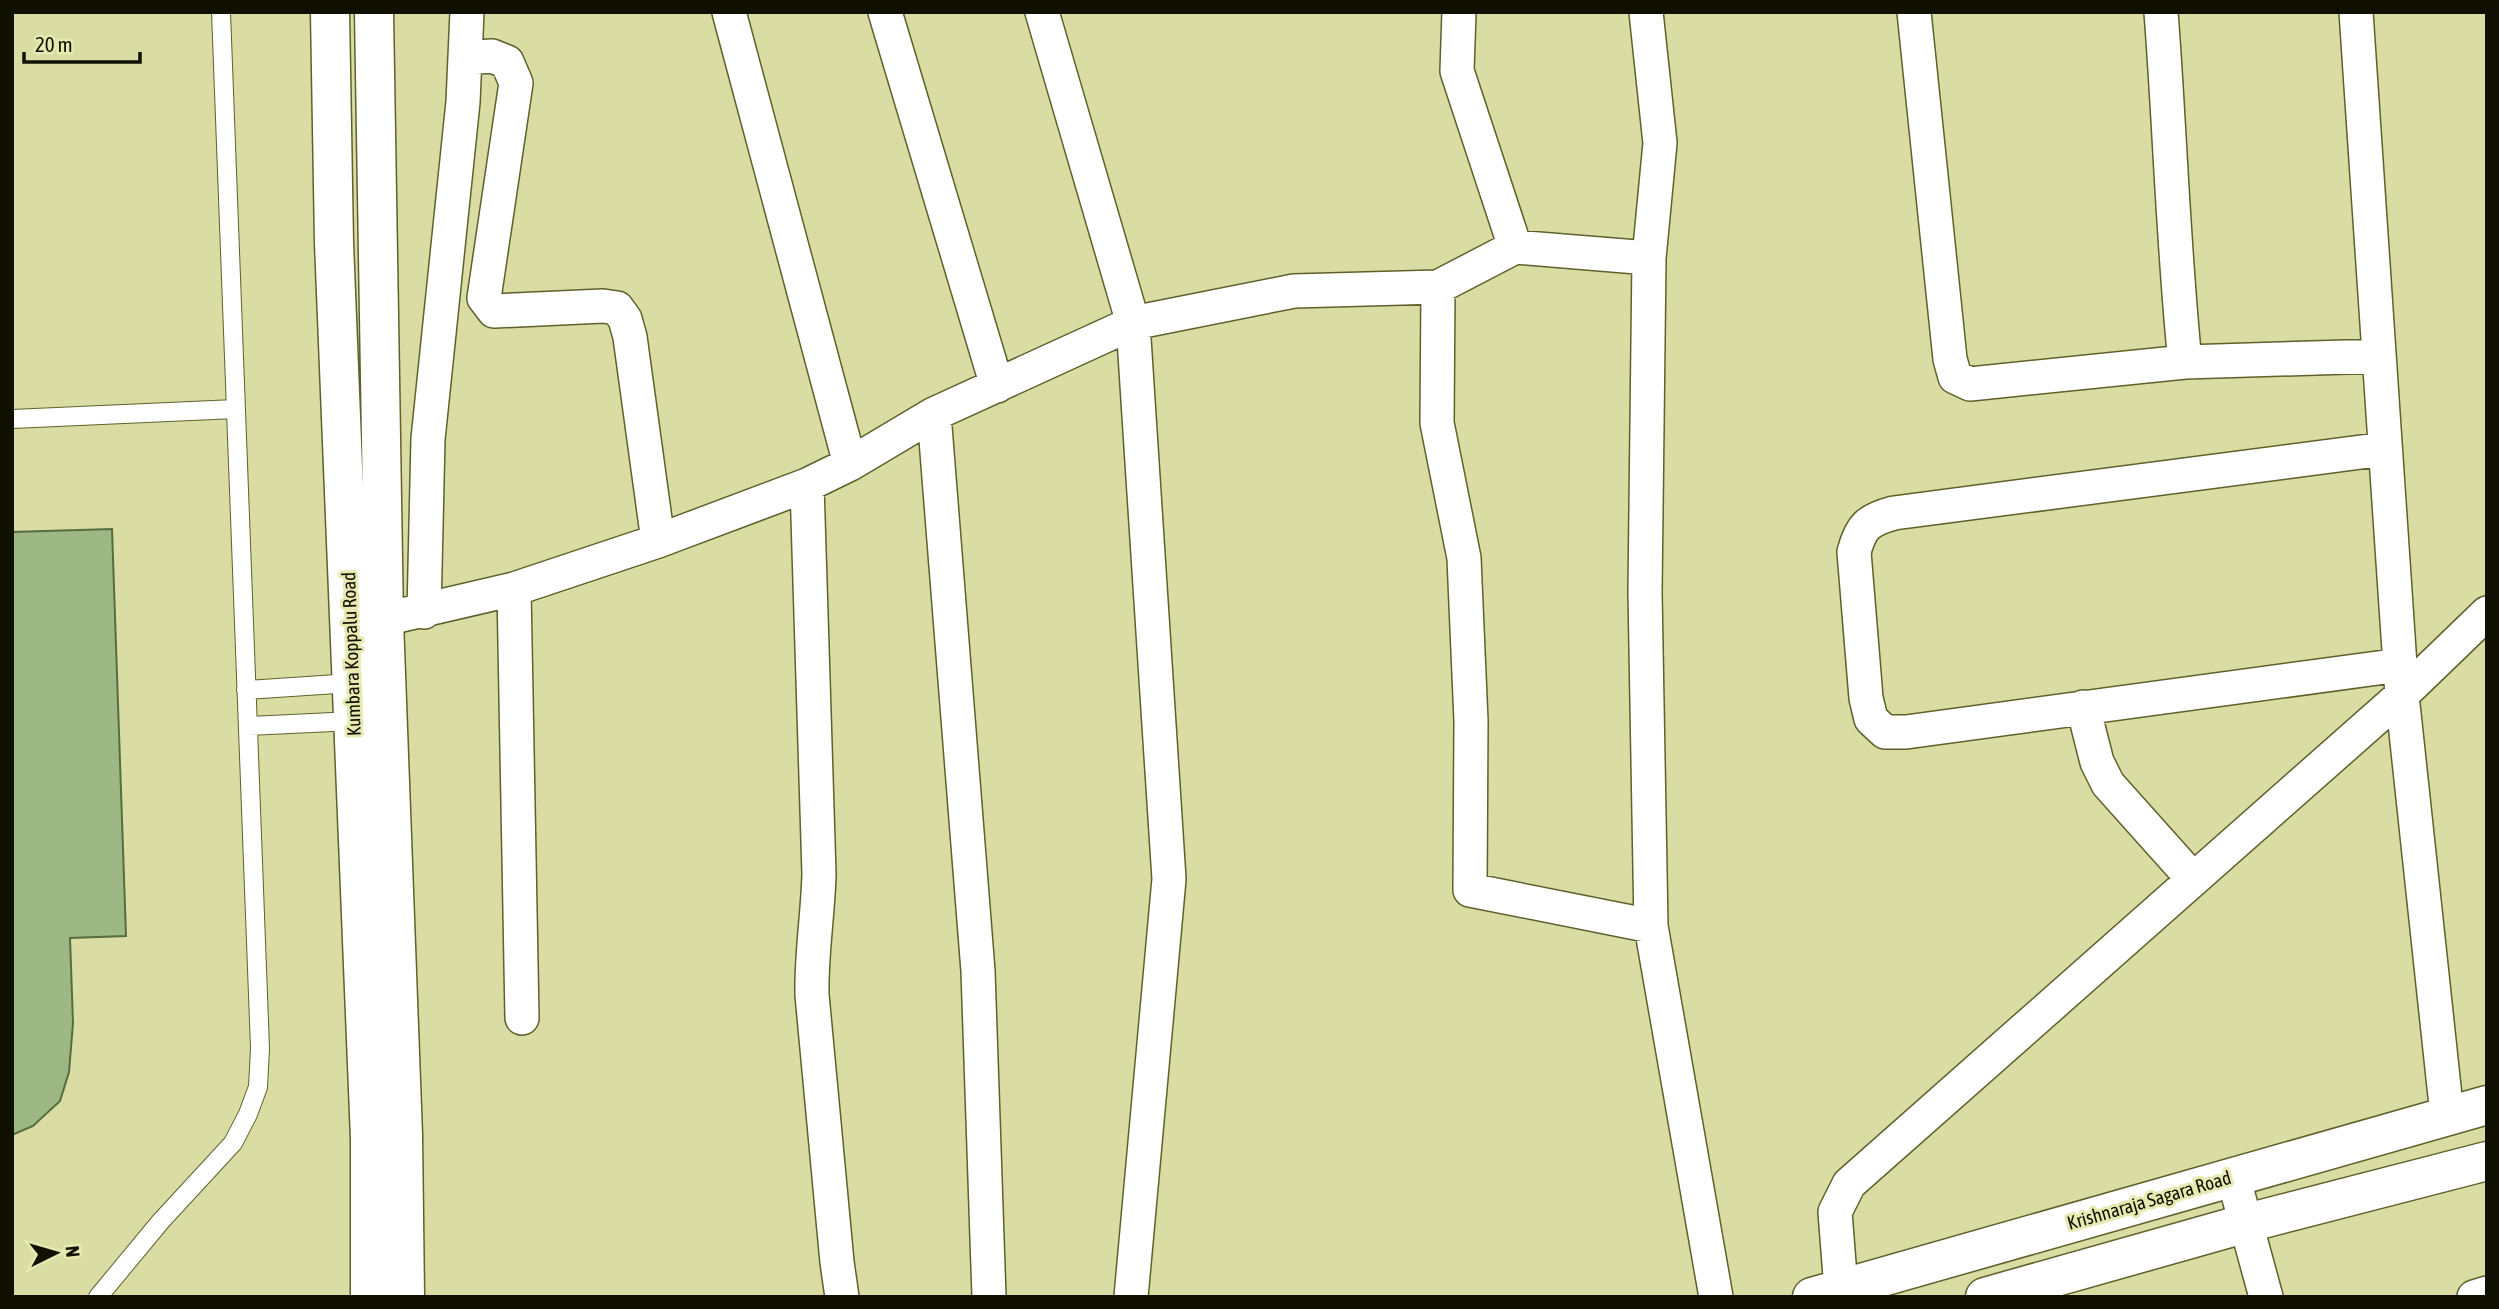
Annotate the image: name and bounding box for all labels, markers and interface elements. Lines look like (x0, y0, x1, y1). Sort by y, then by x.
scale bar (24, 21, 140, 65)
text: 20 m (35, 32, 73, 56)
street label: Kumbara Koppalu Road (337, 572, 365, 736)
street label: Krishnaraja Sagara Road (2065, 1166, 2233, 1234)
north arrow (21, 1218, 91, 1288)
text: N (61, 1245, 84, 1258)

